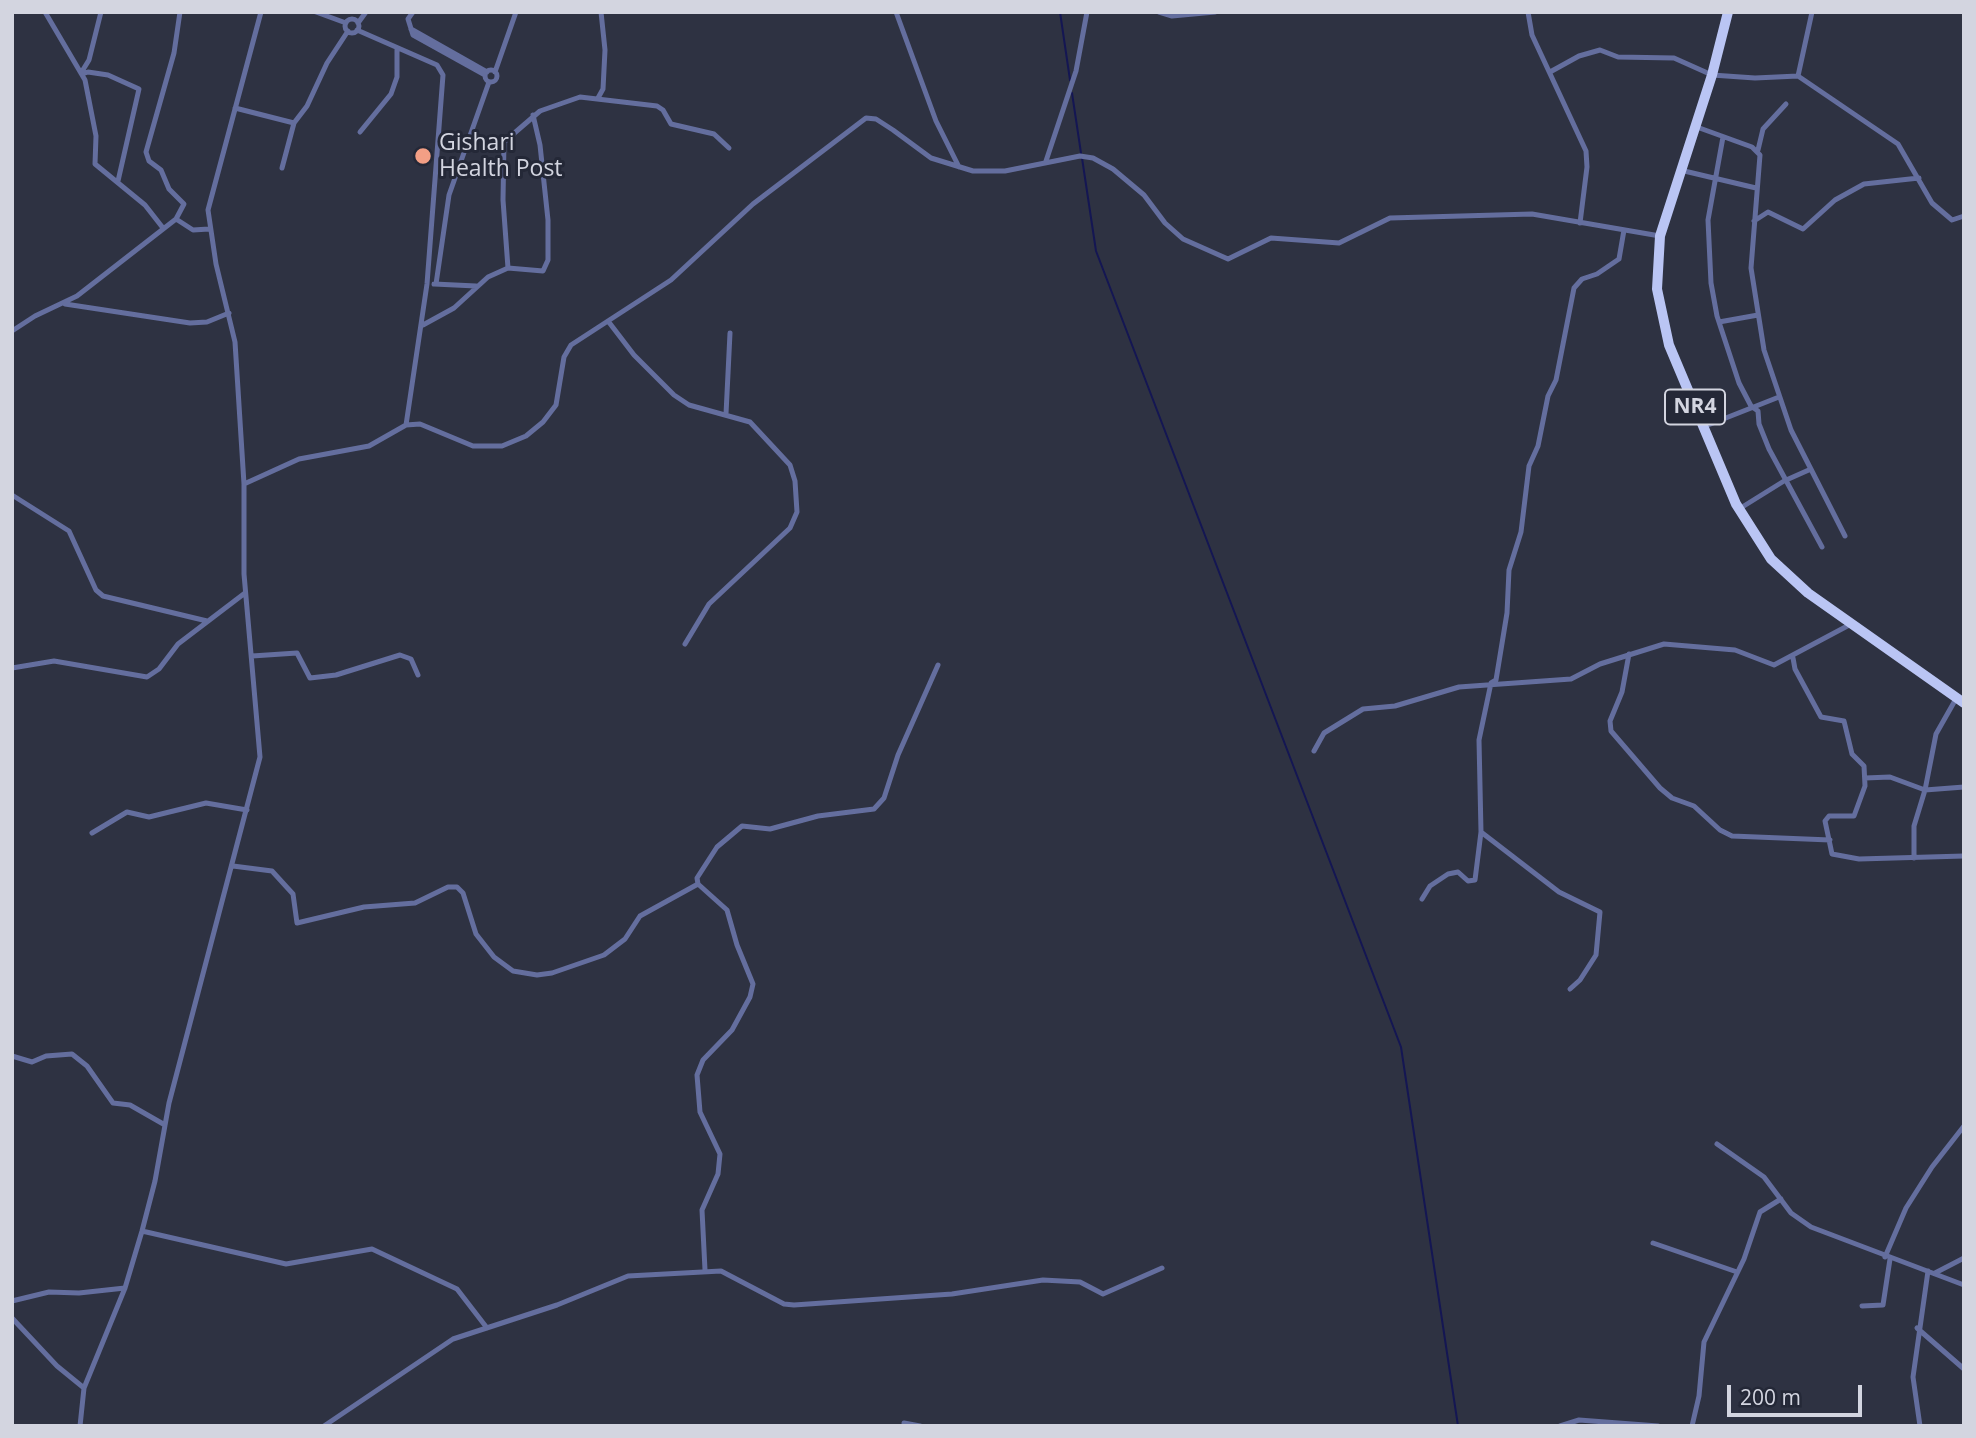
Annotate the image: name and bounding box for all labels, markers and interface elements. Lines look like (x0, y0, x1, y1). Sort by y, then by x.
place label: Gishari Health Post (439, 129, 563, 183)
marker: Gishari Health Post (413, 146, 433, 166)
road number: NR4 (1665, 390, 1725, 424)
scale bar (1731, 1372, 1866, 1416)
text: 200 m (1740, 1383, 1801, 1411)

